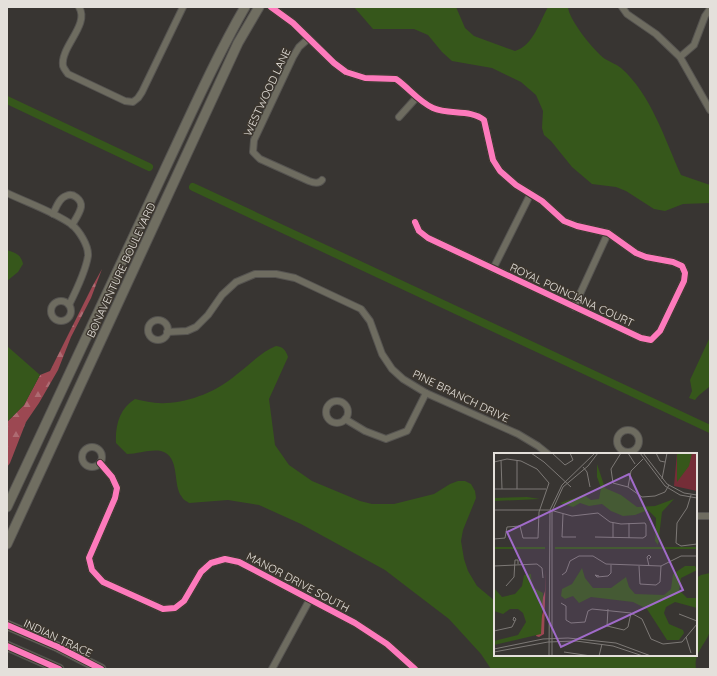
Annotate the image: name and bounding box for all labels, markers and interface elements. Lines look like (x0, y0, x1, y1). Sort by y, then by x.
street label: WESTWOOD LANE (241, 46, 293, 138)
street label: BONAVENTURE BOULEVARD (84, 200, 158, 340)
street label: ROYAL POINCIANA COURT (508, 260, 637, 330)
street label: PINE BRANCH DRIVE (410, 366, 512, 426)
inset map (494, 453, 697, 656)
street label: MANOR DRIVE SOUTH (244, 549, 352, 615)
street label: INDIAN TRACE (21, 616, 95, 660)

